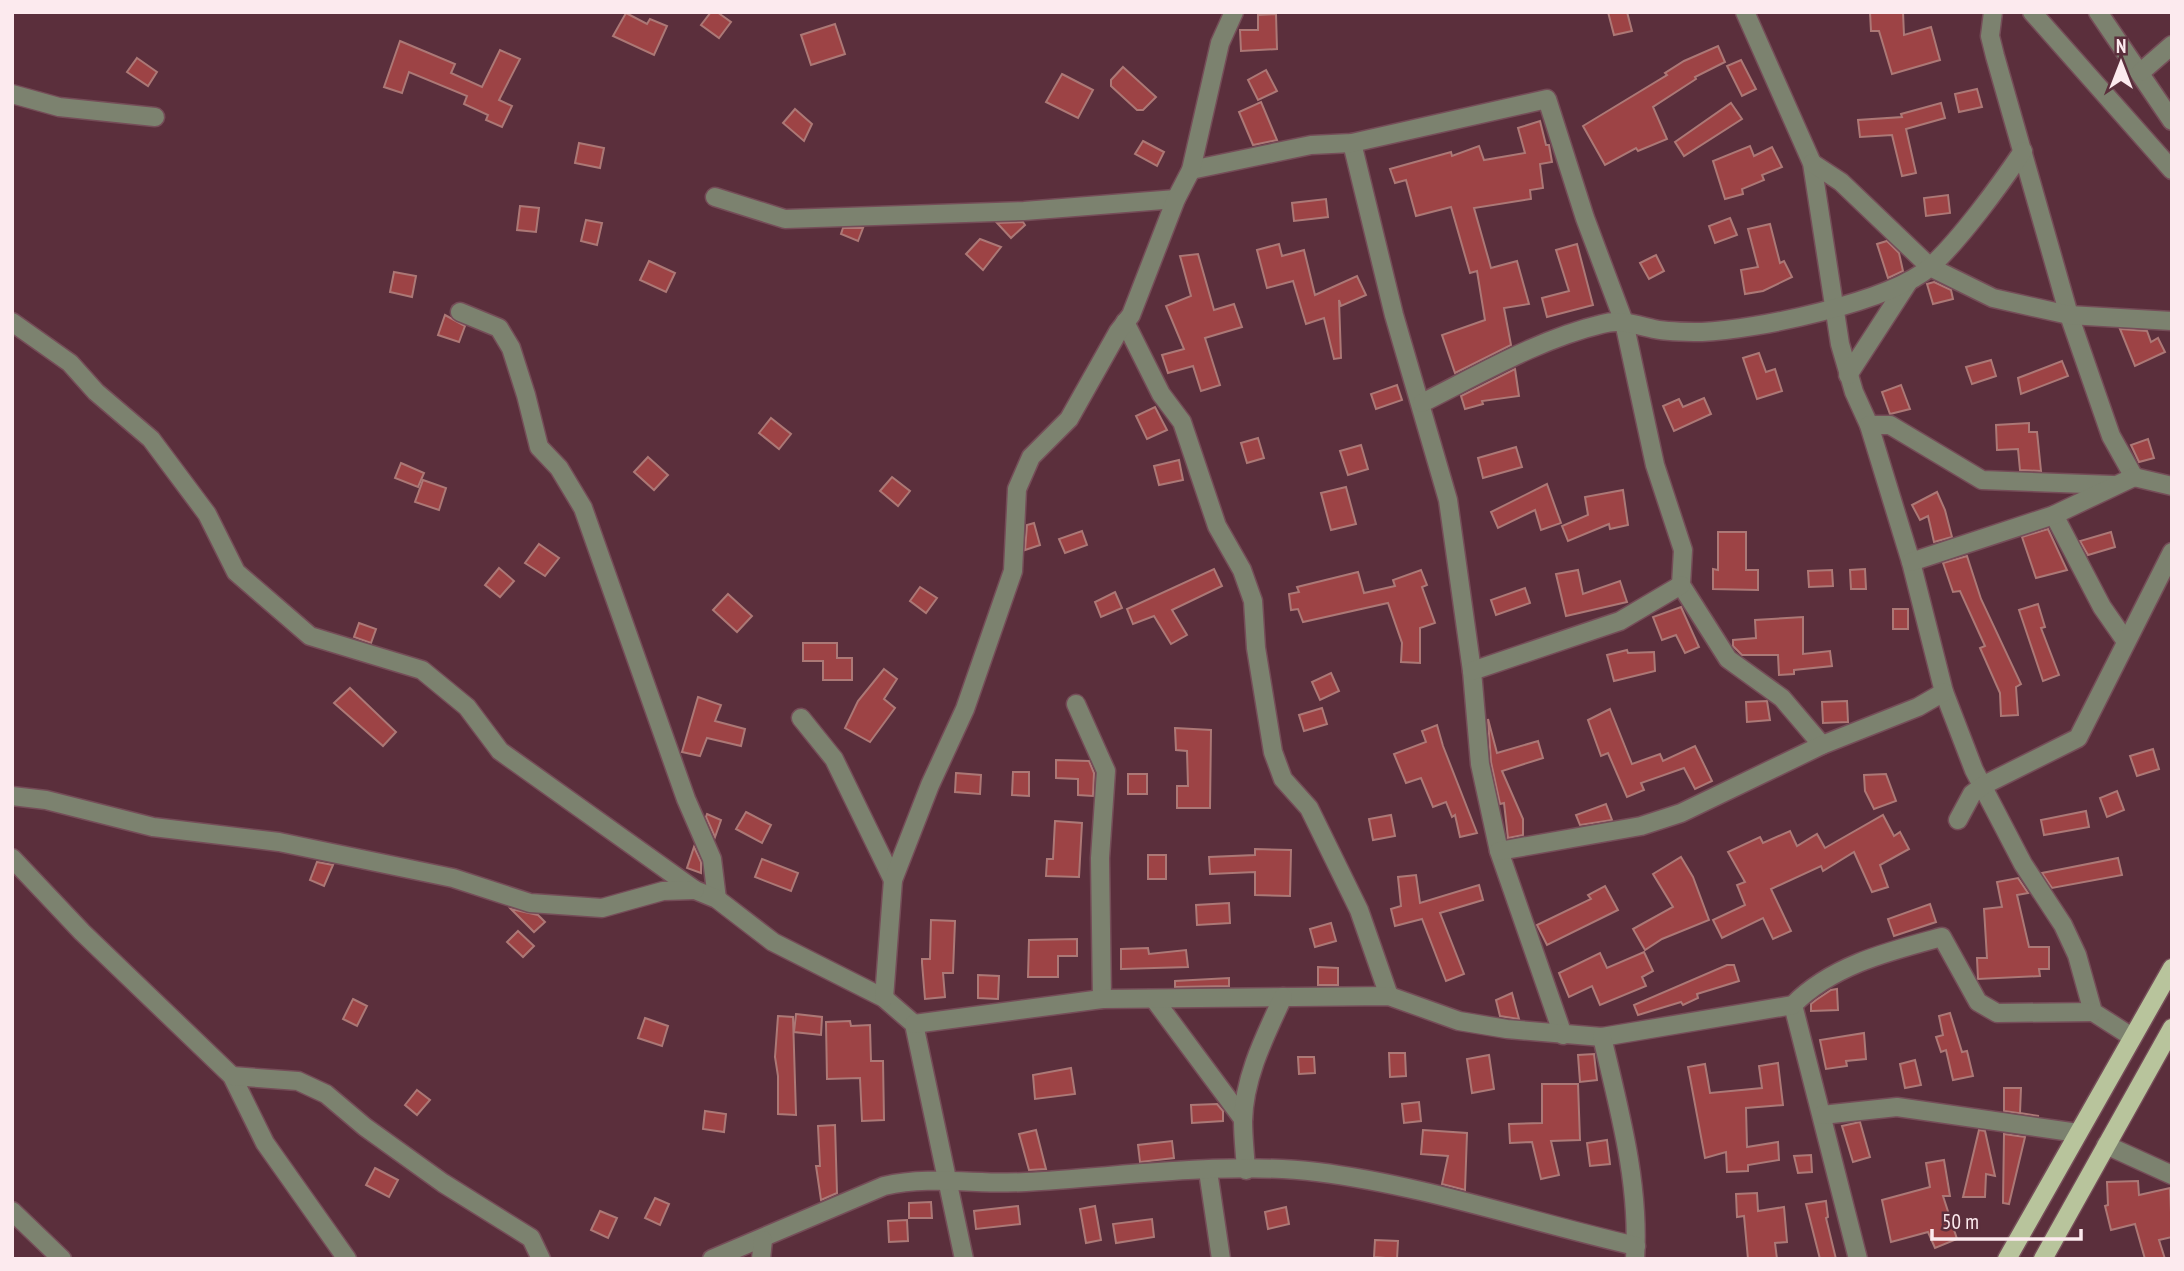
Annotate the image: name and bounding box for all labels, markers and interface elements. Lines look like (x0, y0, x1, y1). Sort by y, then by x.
north arrow (2086, 28, 2156, 98)
text: N (2116, 34, 2126, 58)
scale bar (1932, 1198, 2081, 1242)
text: 50 m (1942, 1208, 1979, 1235)

